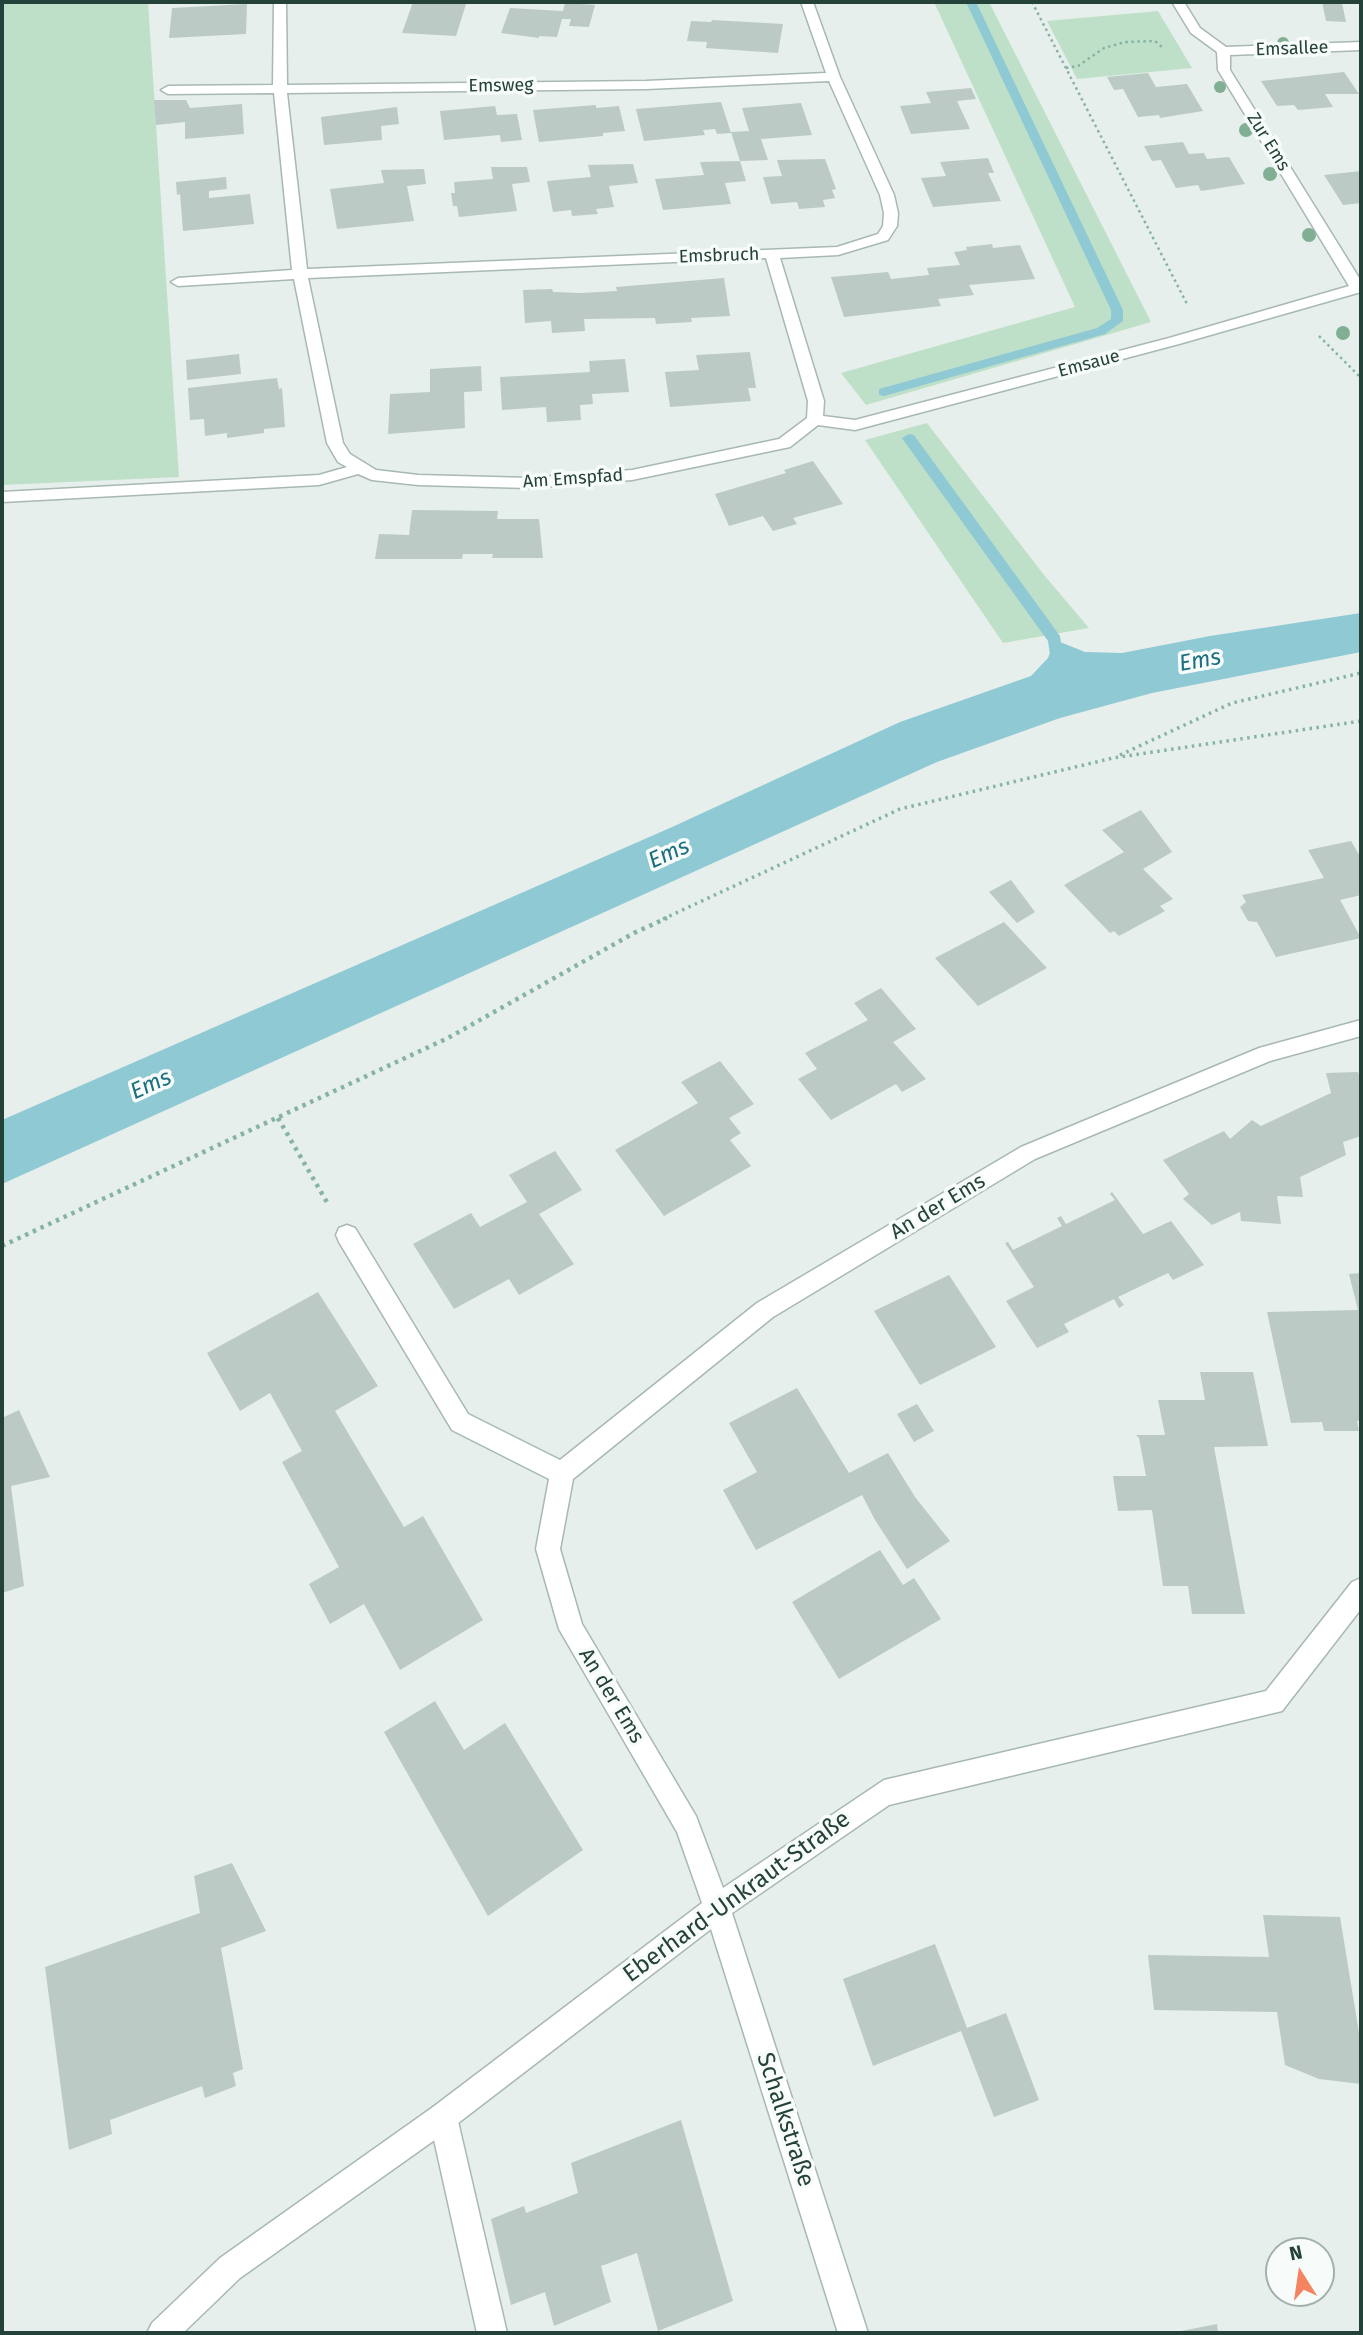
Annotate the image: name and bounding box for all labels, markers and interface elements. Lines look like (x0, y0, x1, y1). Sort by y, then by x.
street label: Emsallee (1255, 37, 1329, 61)
street label: Emsweg (468, 75, 534, 97)
street label: Zur Ems (1242, 109, 1294, 175)
street label: Emsbruch (678, 244, 760, 268)
street label: Emsaue (1056, 345, 1122, 383)
street label: Am Emspfad (522, 465, 624, 493)
water label: Ems (1177, 644, 1223, 678)
water label: Ems (644, 833, 694, 875)
water label: Ems (126, 1064, 176, 1106)
street label: An der Ems (886, 1169, 990, 1245)
street label: An der Ems (573, 1644, 649, 1748)
street label: Eberhard-Unkraut-Straße (618, 1805, 856, 1989)
street label: Schalkstraße (750, 2049, 820, 2191)
north arrow (1265, 2237, 1335, 2307)
text: N (1287, 2240, 1304, 2265)

